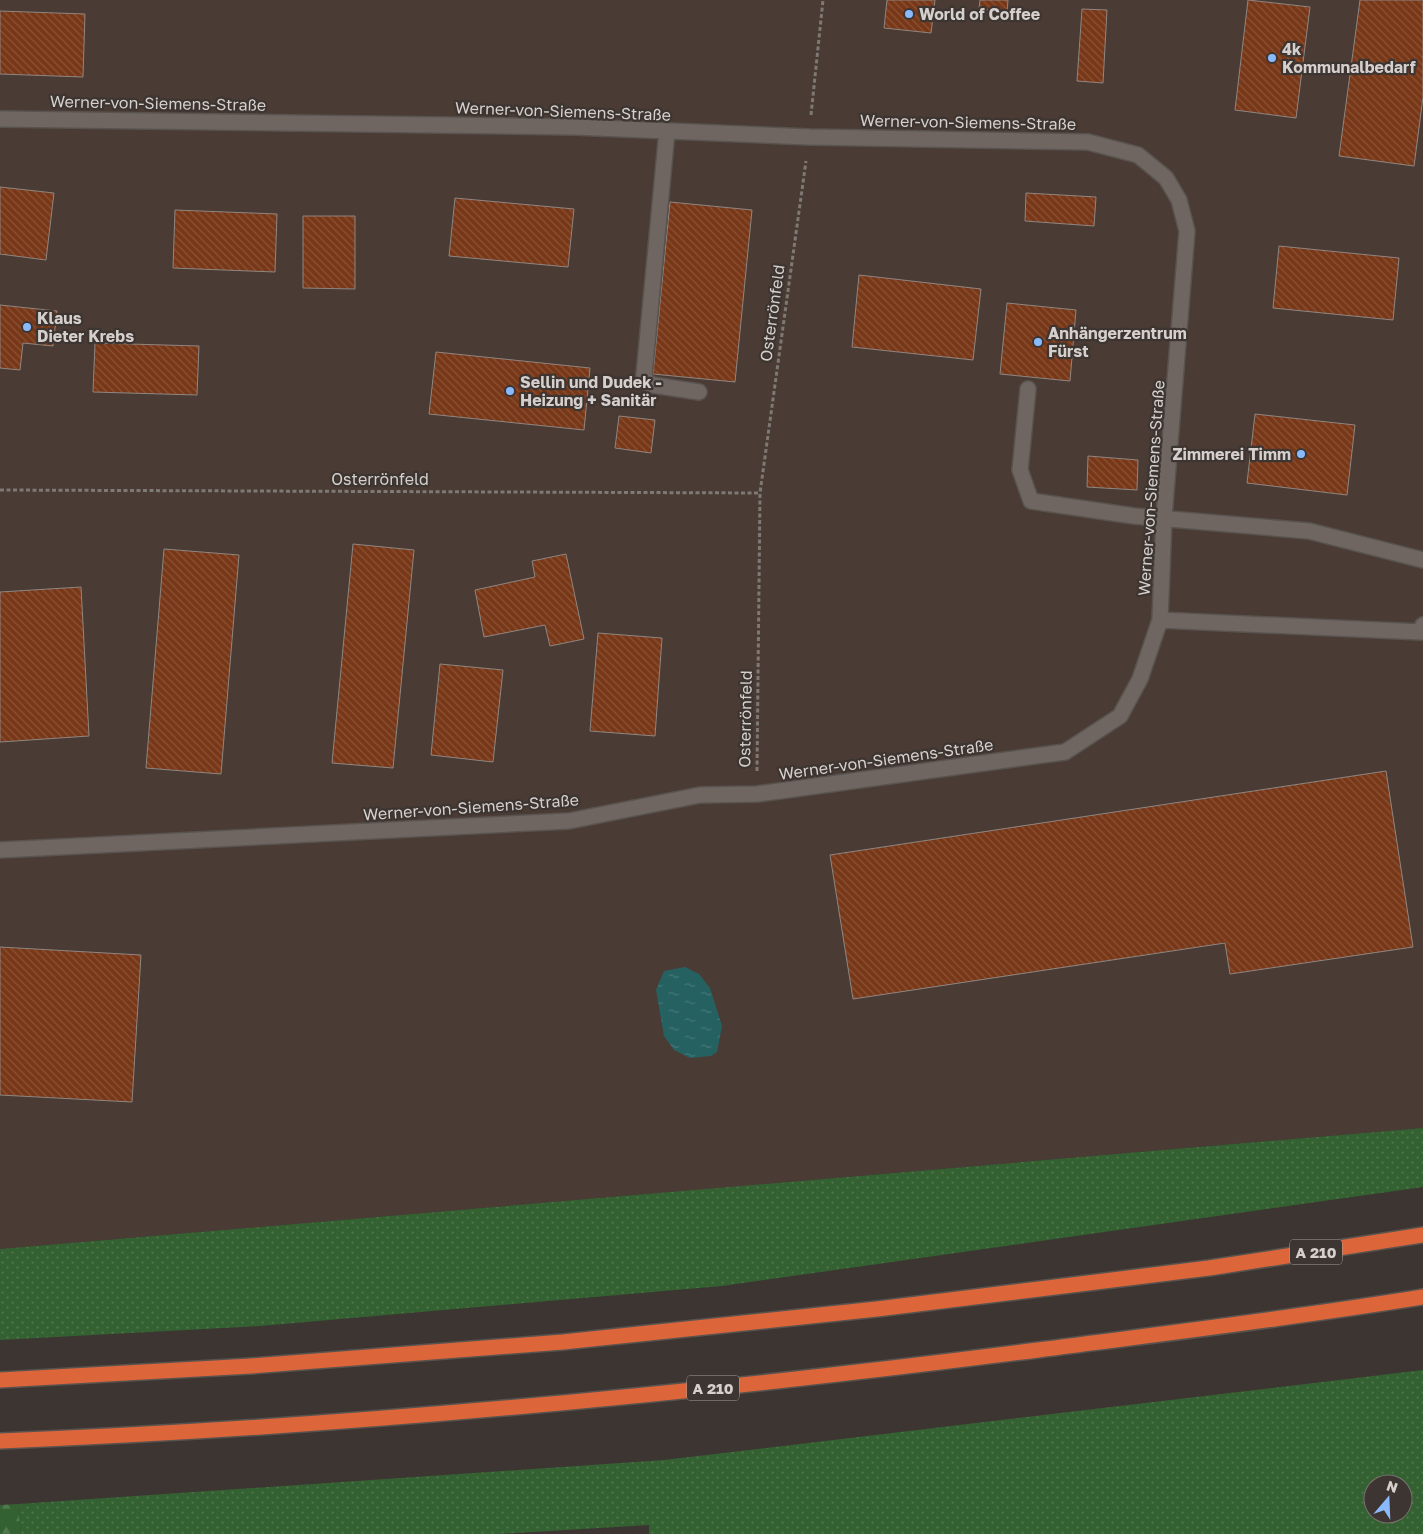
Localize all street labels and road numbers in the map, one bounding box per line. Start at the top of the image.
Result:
street label: Werner-von-Siemens-Straße [50,91,266,115]
street label: Werner-von-Siemens-Straße [455,97,671,125]
street label: Werner-von-Siemens-Straße [860,110,1076,134]
street label: Osterrönfeld [755,263,789,363]
street label: Werner-von-Siemens-Straße [1133,379,1169,597]
street label: Osterrönfeld [331,469,429,489]
street label: Osterrönfeld [734,670,756,768]
street label: Werner-von-Siemens-Straße [778,734,994,784]
street label: Werner-von-Siemens-Straße [362,789,580,825]
road number: A 210 [1290,1240,1342,1264]
road number: A 210 [687,1376,739,1400]

